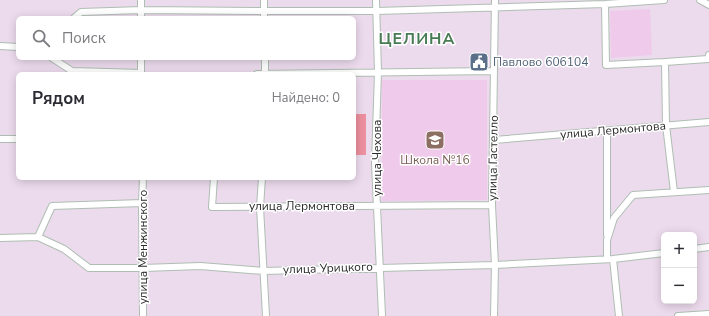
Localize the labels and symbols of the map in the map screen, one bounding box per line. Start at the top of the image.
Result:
district label: ЦЕЛИНА [379,28,455,50]
public building icon: Павлово 606104 [468,51,490,73]
place label: Павлово 606104 [493,54,588,70]
street label: улица Гастелло [484,115,502,201]
street label: улица Лермонтова [560,117,666,143]
street label: улица Чехова [369,119,385,197]
school or university icon: Школа №16 [424,129,446,151]
place label: Школа №16 [400,152,470,168]
street label: улица Менжинского [135,189,151,304]
street label: улица Лермонтова [249,198,355,214]
street label: улица Урицкого [283,258,373,278]

